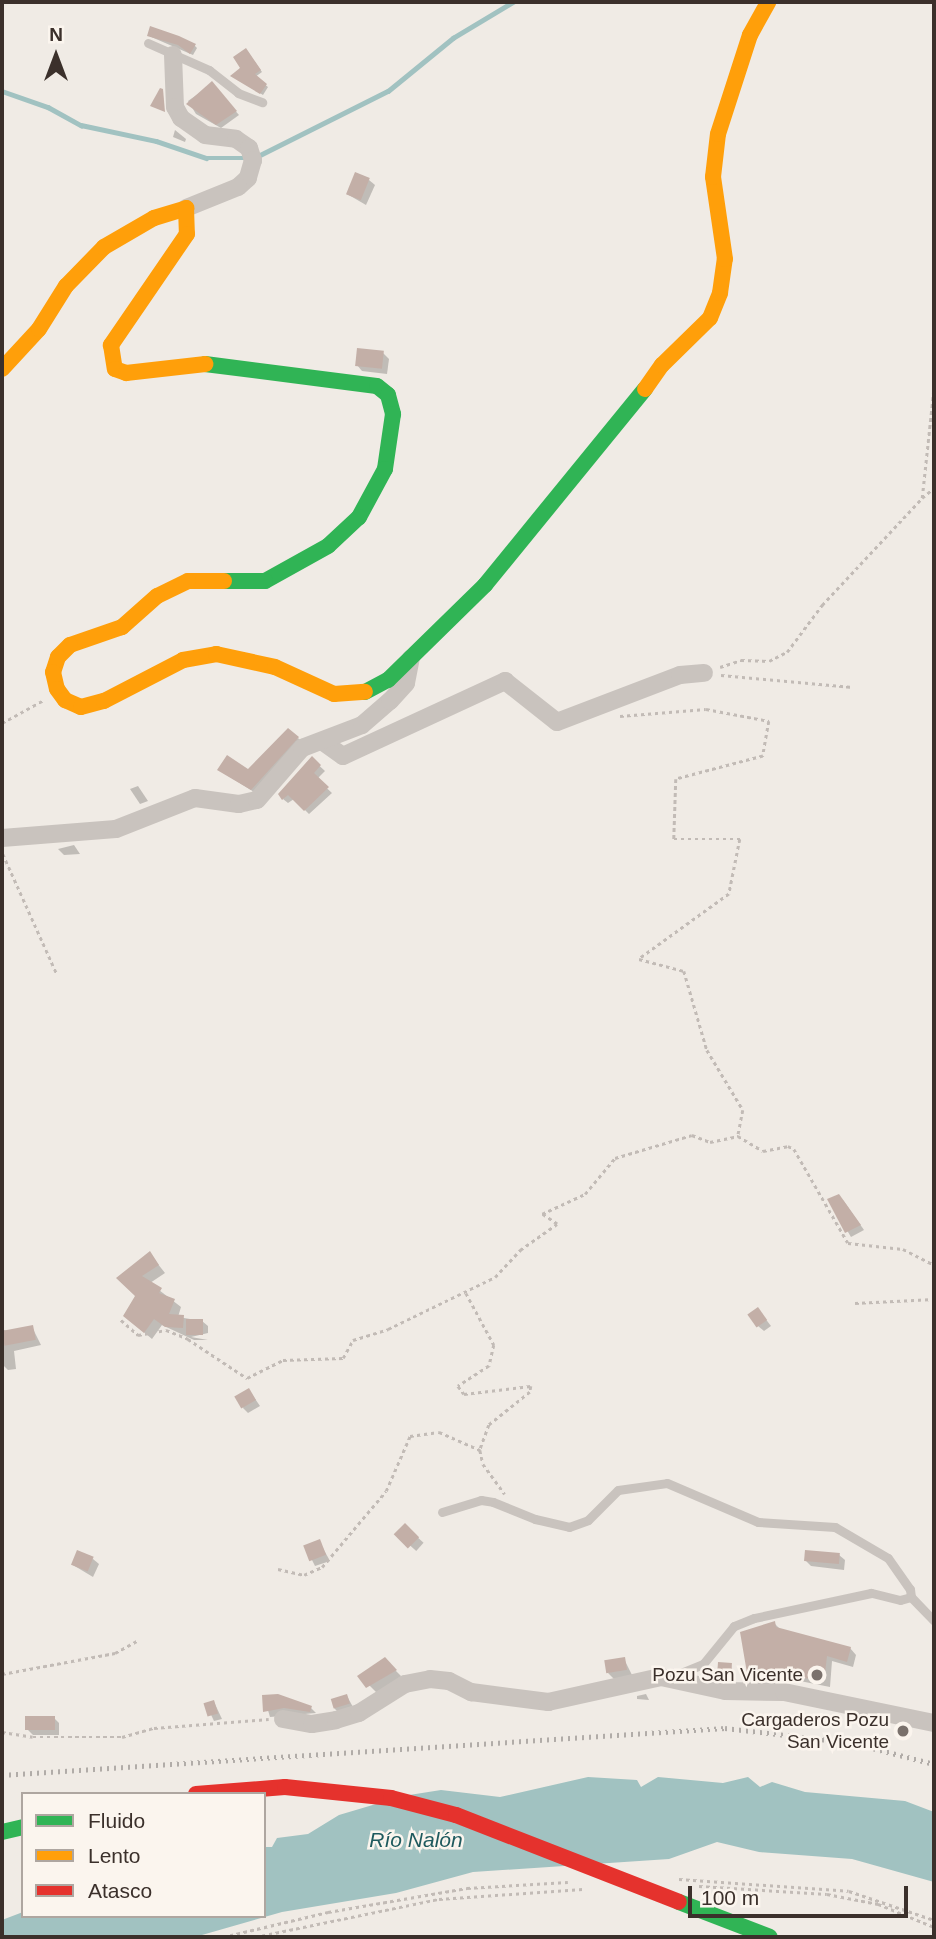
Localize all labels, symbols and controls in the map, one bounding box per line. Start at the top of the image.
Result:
north arrow [21,21,91,91]
text: N [49,24,63,45]
place label: Pozu San Vicente [652,1664,803,1686]
marker: Pozu San Vicente [809,1667,825,1683]
place label: Cargaderos Pozu San Vicente [741,1709,889,1753]
marker: Cargaderos Pozu San Vicente [895,1723,911,1739]
legend [21,1792,266,1918]
text: Fluido [88,1809,145,1832]
water label: Río Nalón [369,1827,463,1853]
text: Lento [88,1844,141,1867]
scale bar [691,1872,912,1916]
text: Atasco [88,1879,152,1902]
text: 100 m [701,1886,759,1909]

